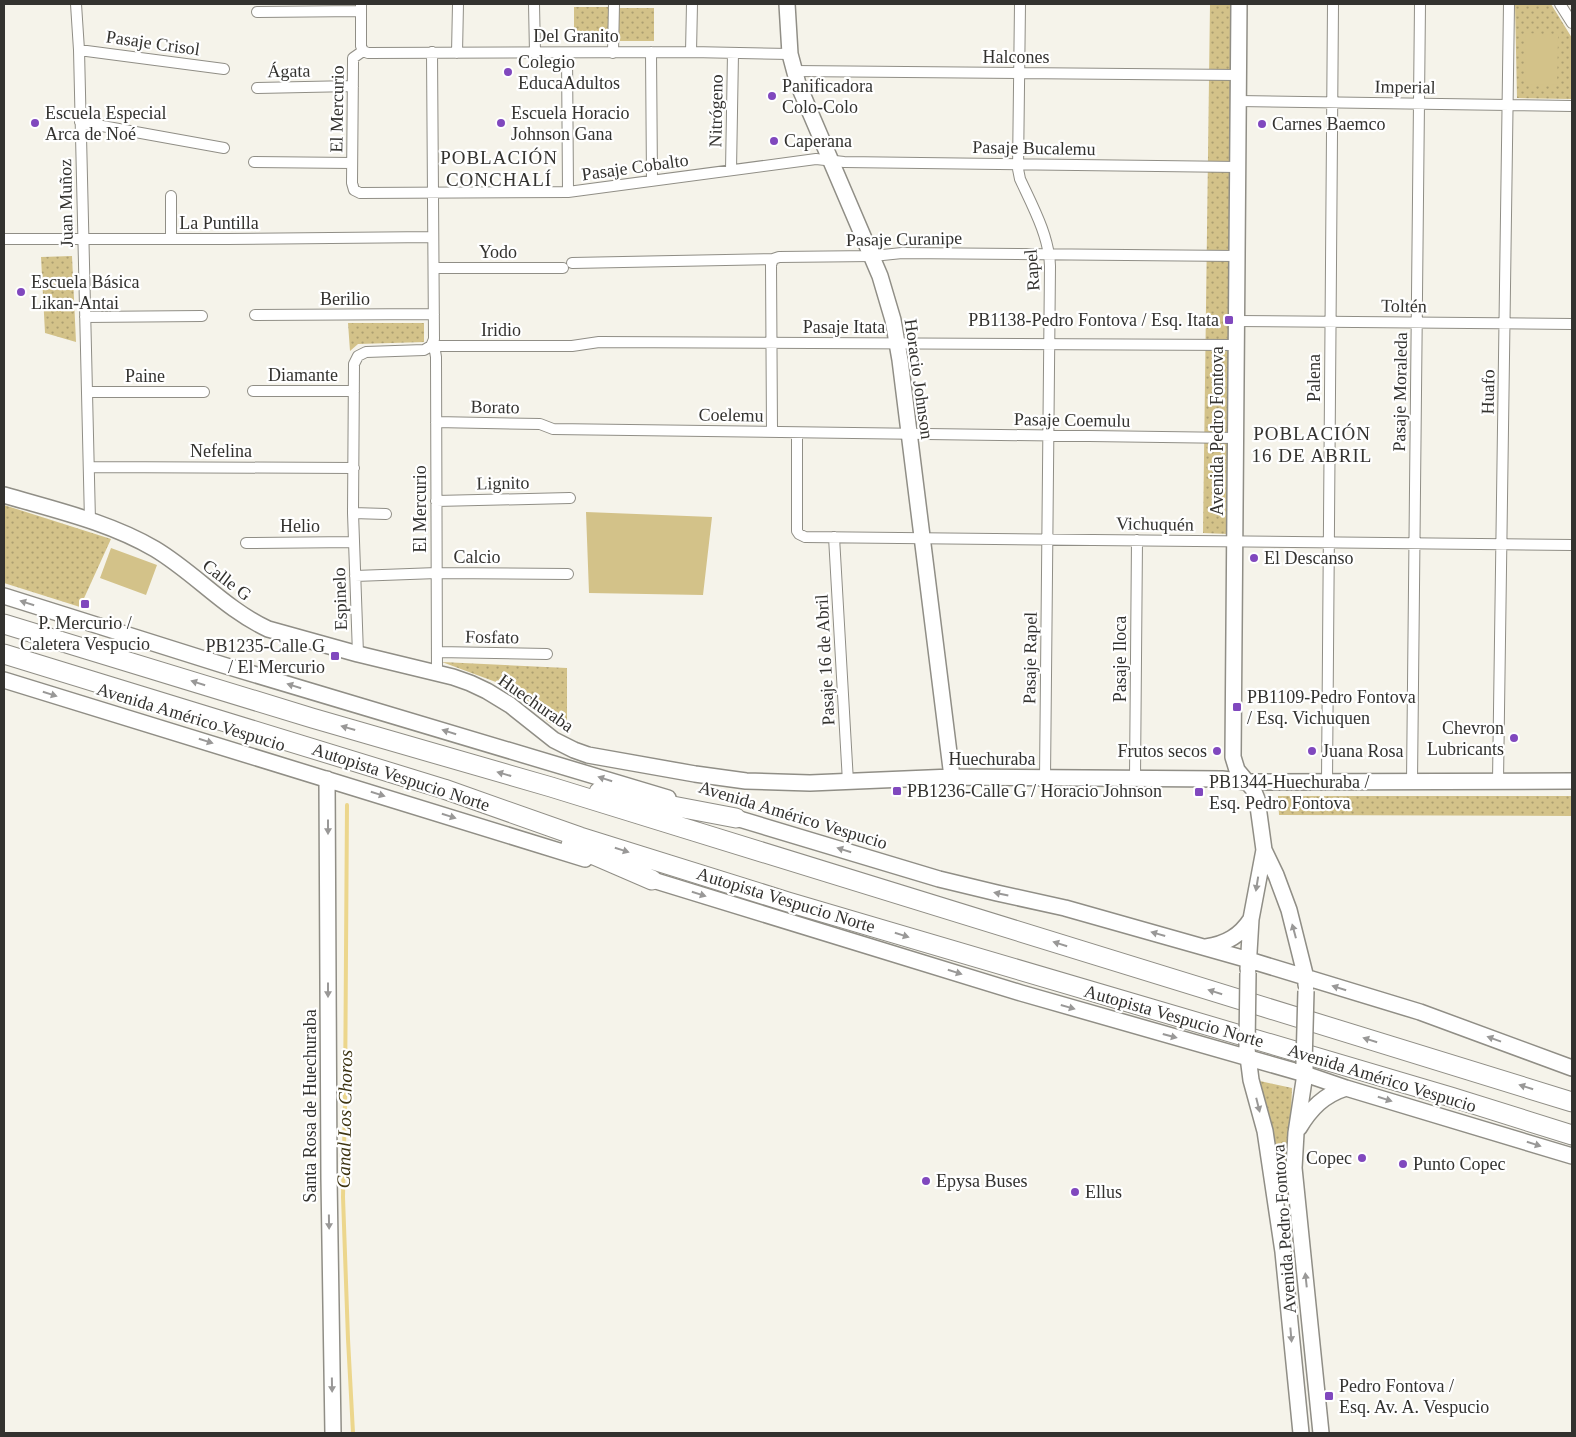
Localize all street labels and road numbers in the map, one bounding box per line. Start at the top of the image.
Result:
street label: Del Granito [533,26,619,46]
street label: Pasaje Crisol [105,27,201,59]
street label: Halcones [983,47,1049,67]
street label: Ágata [267,60,311,81]
street label: El Mercurio [326,65,348,153]
street label: Nitrógeno [705,74,727,148]
street label: Imperial [1374,76,1436,98]
street label: Pasaje Bucalemu [972,137,1096,159]
street label: Pasaje Cobalto [580,150,690,184]
street label: Juan Muñoz [55,159,77,247]
street label: La Puntilla [179,213,259,233]
street label: Pasaje Curanipe [846,228,962,250]
street label: Yodo [479,242,517,262]
street label: Rapel [1021,248,1043,292]
street label: Berilio [320,289,370,309]
street label: Toltén [1381,296,1427,316]
street label: Pasaje Itata [803,317,885,337]
street label: Horacio Johnson [901,317,937,441]
street label: Iridio [481,320,521,340]
street label: Pasaje Moraleda [1389,332,1411,452]
street label: Avenida Pedro Fontova [1207,346,1227,516]
street label: Palena [1304,354,1324,402]
street label: Diamante [268,365,338,385]
street label: Paine [125,366,165,386]
street label: Huafo [1478,369,1498,415]
street label: Borato [470,397,520,417]
street label: Coelemu [698,404,764,426]
street label: Pasaje Coemulu [1014,409,1130,431]
street label: Nefelina [190,441,252,461]
street label: El Mercurio [410,465,430,553]
street label: Lignito [476,473,530,493]
street label: Vichuquén [1116,513,1194,535]
street label: Helio [280,516,320,536]
street label: Calcio [454,547,501,567]
street label: Calle G [199,555,255,605]
street label: Espinelo [329,567,351,631]
street label: Pasaje 16 de Abril [812,594,838,726]
street label: Pasaje Rapel [1019,612,1041,704]
street label: Pasaje Iloca [1110,616,1130,702]
street label: Fosfato [465,627,519,647]
street label: Huechuraba [495,670,577,736]
street label: Avenida Américo Vespucio [94,679,288,755]
street label: Autopista Vespucio Norte [310,739,492,815]
street label: Huechuraba [949,749,1035,769]
street label: Avenida Américo Vespucio [696,777,890,853]
street label: Autopista Vespucio Norte [694,863,878,937]
street label: Autopista Vespucio Norte [1082,981,1266,1051]
street label: Santa Rosa de Huechuraba [300,1009,320,1203]
street label: Avenida Américo Vespucio [1285,1040,1479,1116]
street label: Avenida Pedro Fontova [1268,1144,1300,1314]

